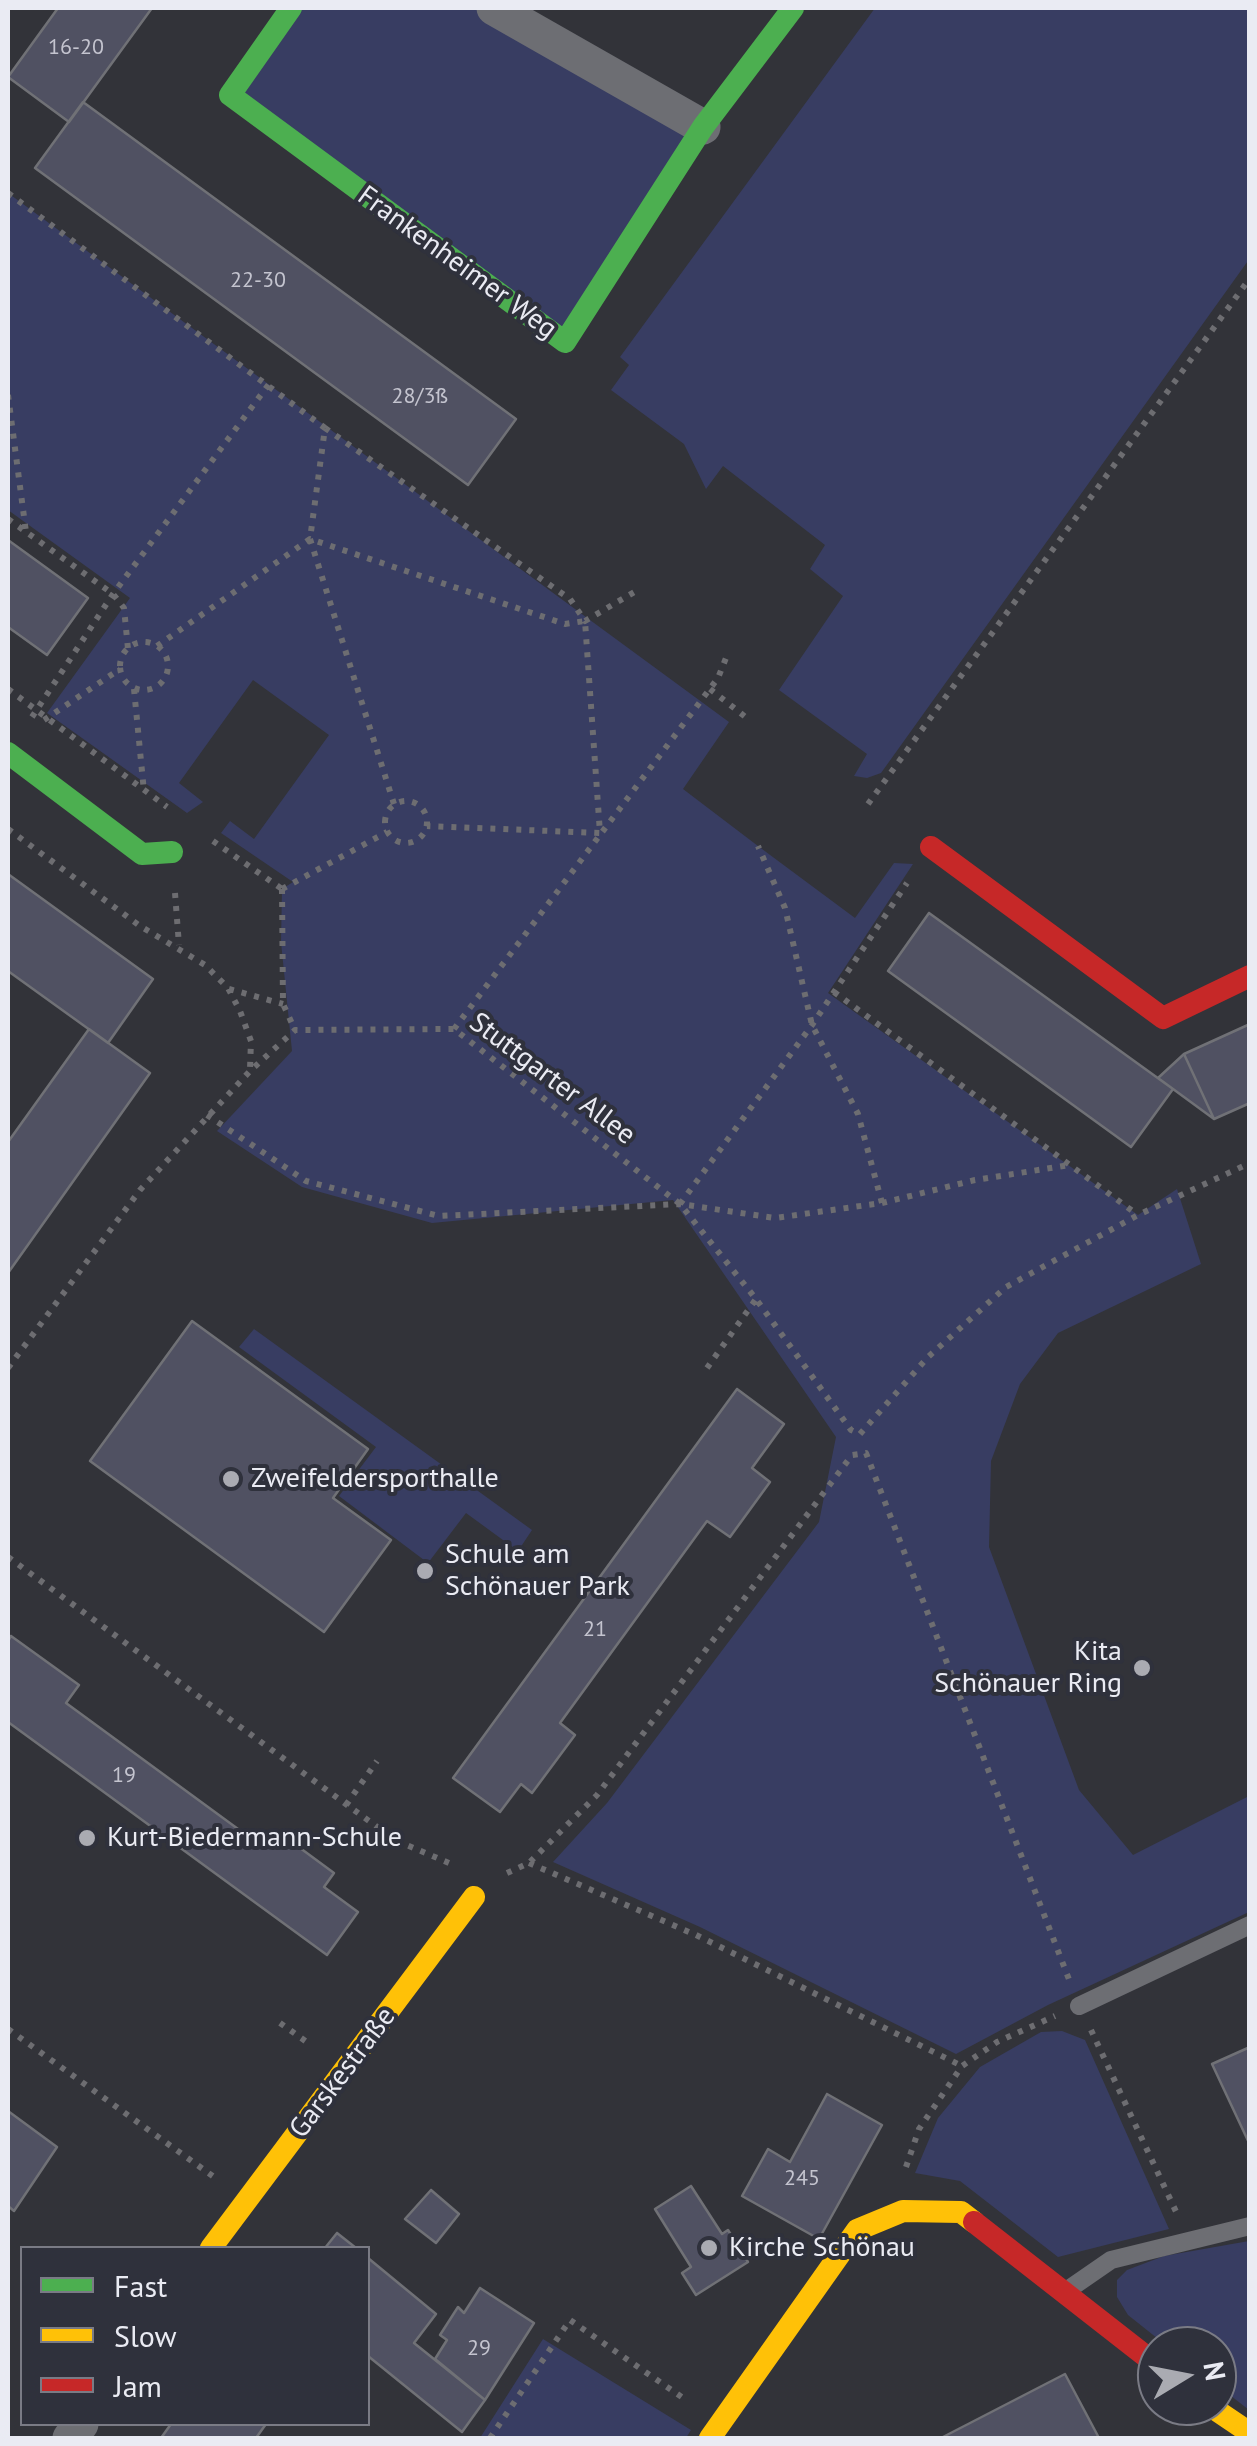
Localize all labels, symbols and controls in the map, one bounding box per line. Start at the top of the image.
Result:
house number: 16-20 [48,35,104,61]
street label: Frankenheimer Weg [351,180,563,346]
house number: 22-30 [230,268,286,294]
house number: 28/3ß [392,384,448,410]
street label: Stuttgarter Allee [463,1006,641,1152]
place label: Zweifeldersporthalle [251,1462,499,1496]
marker: Zweifeldersporthalle [220,1468,242,1490]
place label: Schule am Schönauer Park [445,1538,630,1604]
marker: Schule am Schönauer Park [414,1560,436,1582]
house number: 21 [583,1617,607,1643]
place label: Kita Schönauer Ring [934,1635,1122,1701]
marker: Kita Schönauer Ring [1131,1657,1153,1679]
house number: 19 [112,1763,136,1789]
place label: Kurt-Biedermann-Schule [107,1821,402,1855]
marker: Kurt-Biedermann-Schule [76,1827,98,1849]
street label: Garskestraße [283,2001,403,2145]
house number: 245 [784,2166,820,2192]
place label: Kirche Schönau [729,2231,915,2265]
marker: Kirche Schönau [698,2237,720,2259]
legend [20,2246,370,2426]
text: Fast [114,2266,167,2305]
text: Slow [114,2316,177,2355]
north arrow [1137,2326,1237,2426]
house number: 29 [467,2336,491,2362]
text: N [1195,2359,1235,2383]
text: Jam [114,2366,162,2405]

